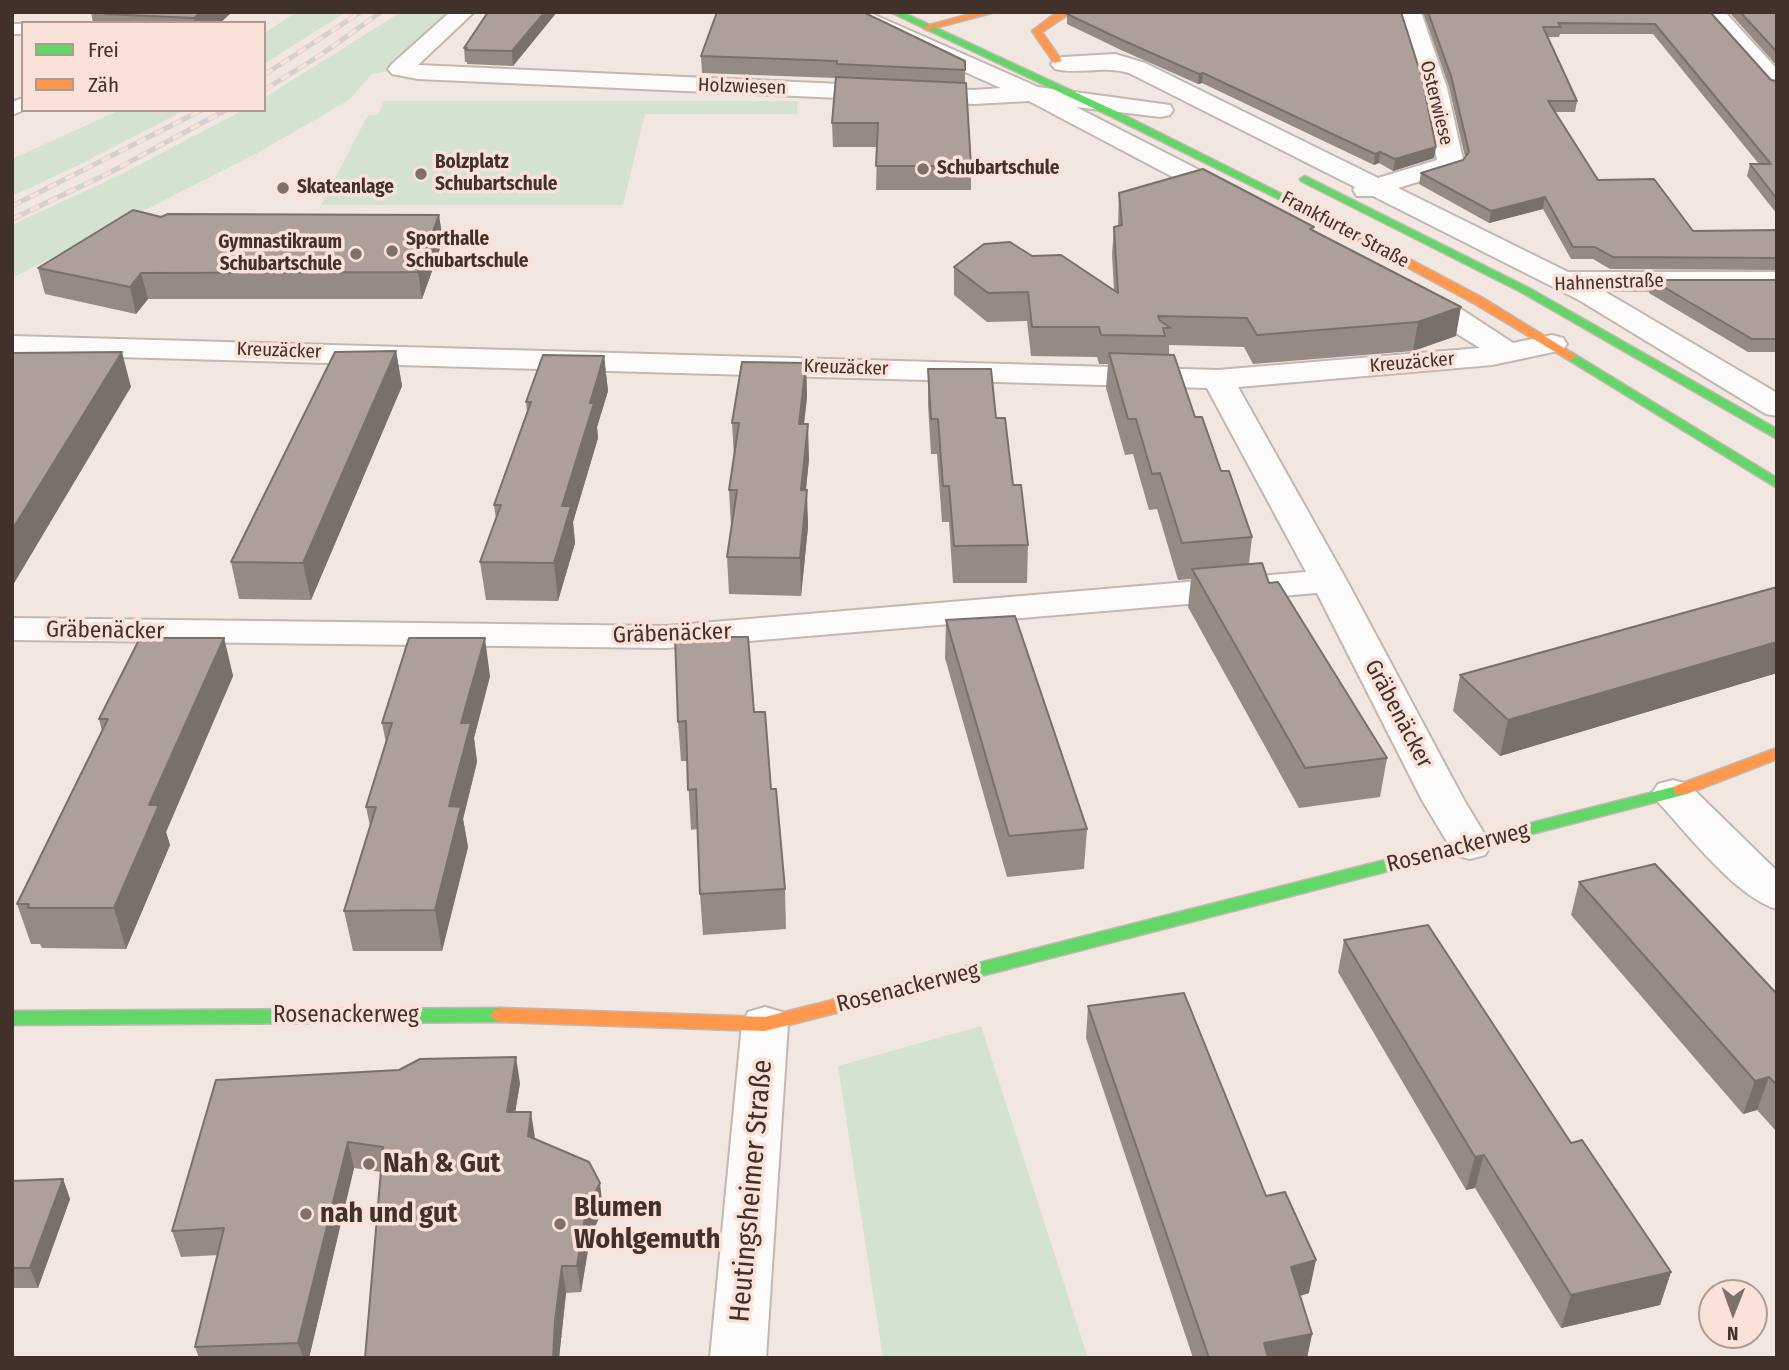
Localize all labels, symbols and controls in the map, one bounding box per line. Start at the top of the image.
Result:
legend [21,21,266,112]
text: Frei [88,37,119,63]
street label: Osterwiese [1415,58,1457,148]
text: Zäh [88,72,119,98]
street label: Holzwiesen [697,74,787,100]
place label: Bolzplatz Schubartschule [435,152,557,196]
place label: Schubartschule [937,158,1059,180]
marker: Schubartschule [915,161,931,177]
marker: Bolzplatz Schubartschule [413,166,429,182]
place label: Skateanlage [297,177,394,199]
marker: Skateanlage [275,180,291,196]
street label: Frankfurter Straße [1277,187,1413,273]
place label: Sporthalle Schubartschule [406,229,528,273]
place label: Gymnastikraum Schubartschule [218,232,342,276]
marker: Sporthalle Schubartschule [384,243,400,259]
marker: Gymnastikraum Schubartschule [348,246,364,262]
street label: Hahnenstraße [1554,270,1664,296]
street label: Kreuzäcker [236,338,322,364]
street label: Kreuzäcker [1369,348,1455,378]
street label: Kreuzäcker [803,355,889,381]
street label: Gräbenäcker [46,616,164,646]
street label: Gräbenäcker [612,618,732,650]
street label: Gräbenäcker [1358,655,1438,773]
street label: Rosenackerweg [1384,817,1532,879]
street label: Rosenackerweg [834,957,982,1019]
street label: Rosenackerweg [273,1002,419,1030]
street label: Heutingsheimer Straße [724,1058,780,1324]
place label: Nah & Gut [383,1147,500,1181]
marker: Nah & Gut [361,1156,377,1172]
place label: Blumen Wohlgemuth [574,1191,721,1257]
place label: nah und gut [320,1197,457,1231]
marker: nah und gut [298,1206,314,1222]
marker: Blumen Wohlgemuth [552,1216,568,1232]
north arrow [1698,1279,1768,1349]
text: N [1727,1322,1739,1345]

